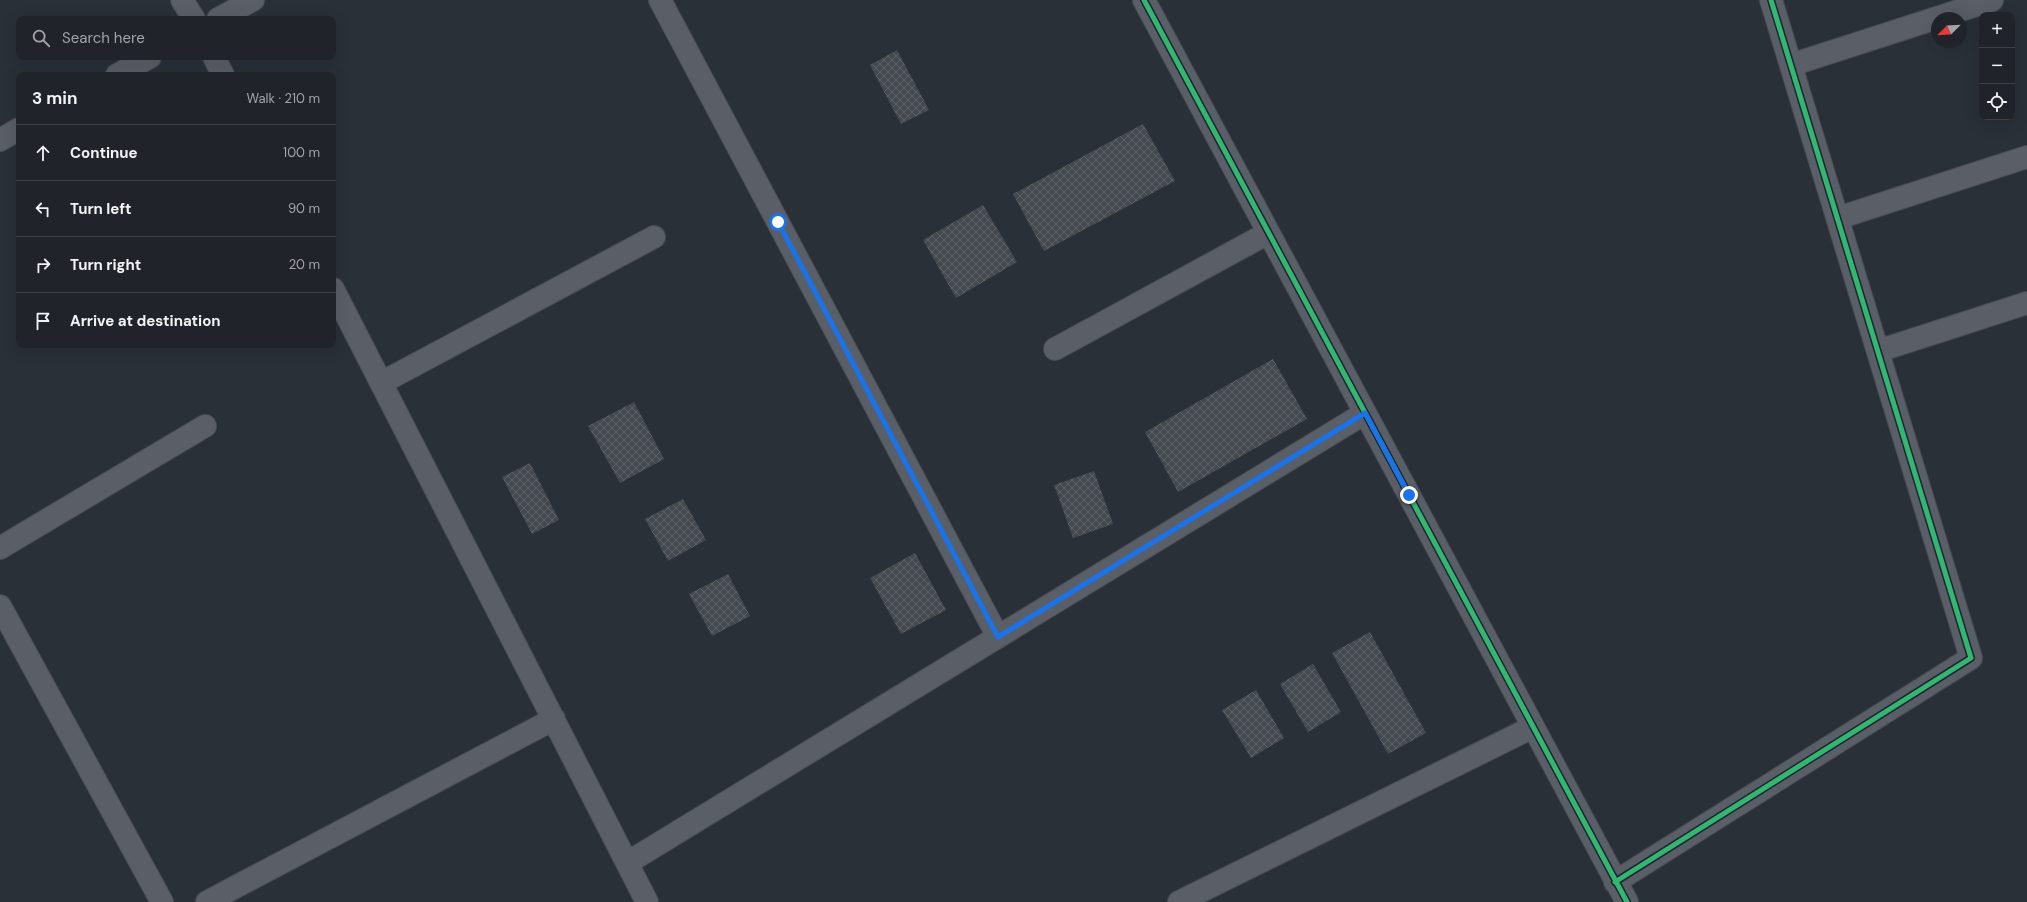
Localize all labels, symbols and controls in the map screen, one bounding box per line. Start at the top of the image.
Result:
north arrow [1931,12,1967,48]
map controls [1979,12,2015,120]
button: + [1979,12,2015,48]
search box [16,16,336,60]
icon: search [30,27,52,49]
text: Search here [62,28,145,48]
button: − [1979,48,2015,84]
button: locate [1979,84,2015,120]
text: 3 min [32,87,77,109]
text: Walk · 210 m [247,90,320,107]
icon: ahead [32,142,54,164]
text: Continue [70,143,138,163]
text: 100 m [283,144,320,161]
icon: left [32,198,54,220]
text: Turn left [70,199,131,219]
text: 90 m [288,200,320,217]
route start [769,213,787,231]
icon: right [32,254,54,276]
text: Turn right [70,255,141,275]
text: 20 m [289,256,320,273]
icon: arrive [32,310,54,332]
text: Arrive at destination [70,311,221,331]
route end [1400,486,1418,504]

